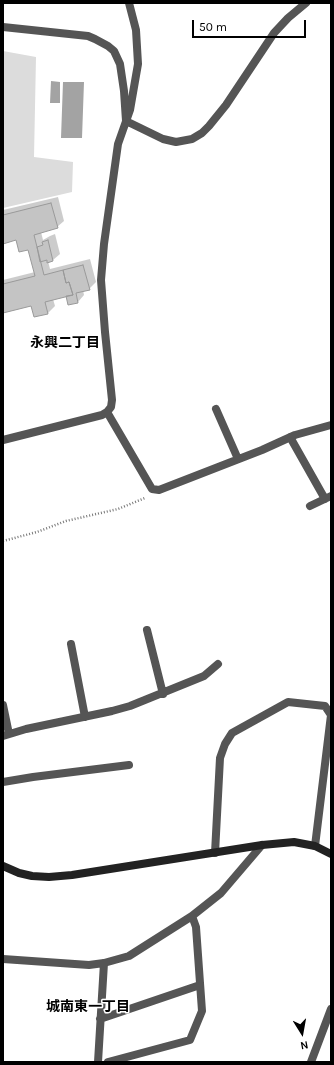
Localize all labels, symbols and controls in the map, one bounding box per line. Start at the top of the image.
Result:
scale bar [194,12,308,38]
text: 50 m [199,20,227,34]
district label: 永興二丁目 [30,335,100,351]
district label: 城南東一丁目 [46,999,130,1015]
north arrow [282,1013,322,1053]
text: N [299,1038,310,1052]

